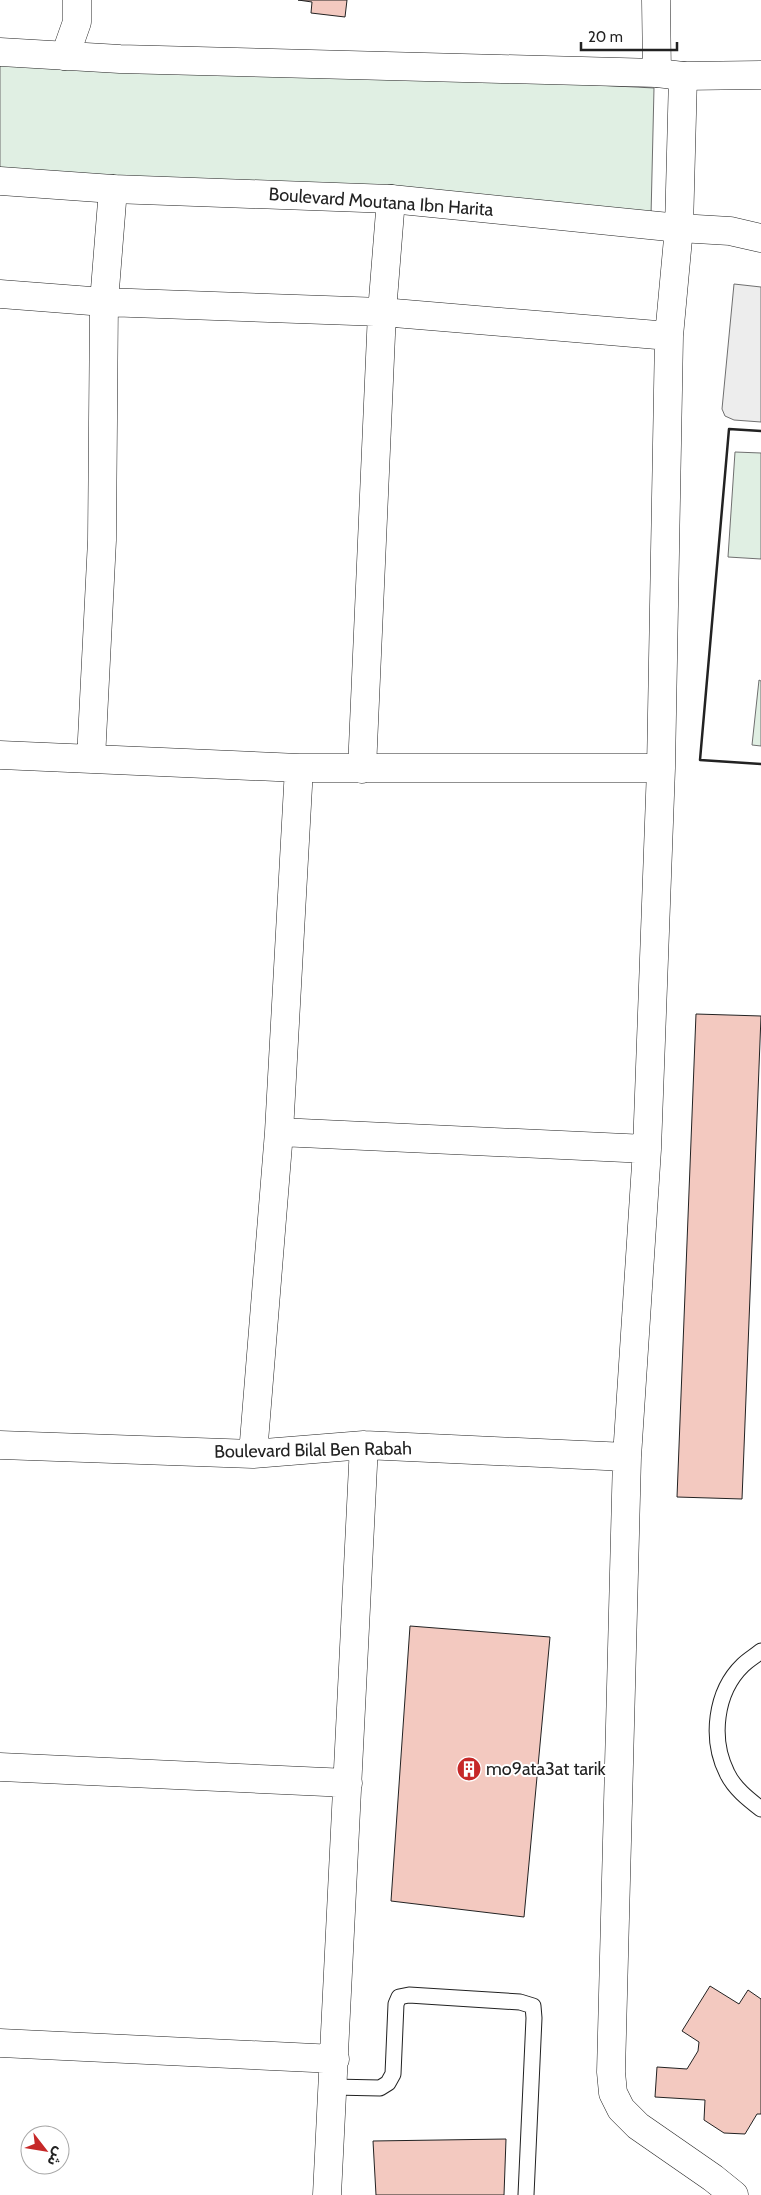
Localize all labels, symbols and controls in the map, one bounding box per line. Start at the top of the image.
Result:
scale bar [581,20,677,52]
text: 20 m [588,28,623,46]
street label: Boulevard Moutana Ibn Harita [268,183,495,221]
street label: Boulevard Bilal Ben Rabah [214,1437,412,1463]
building icon: mo9ata3at tarik [456,1756,482,1782]
place label: mo9ata3at tarik [486,1758,607,1780]
north arrow [20,2125,70,2175]
text: ش [43,2144,69,2170]

